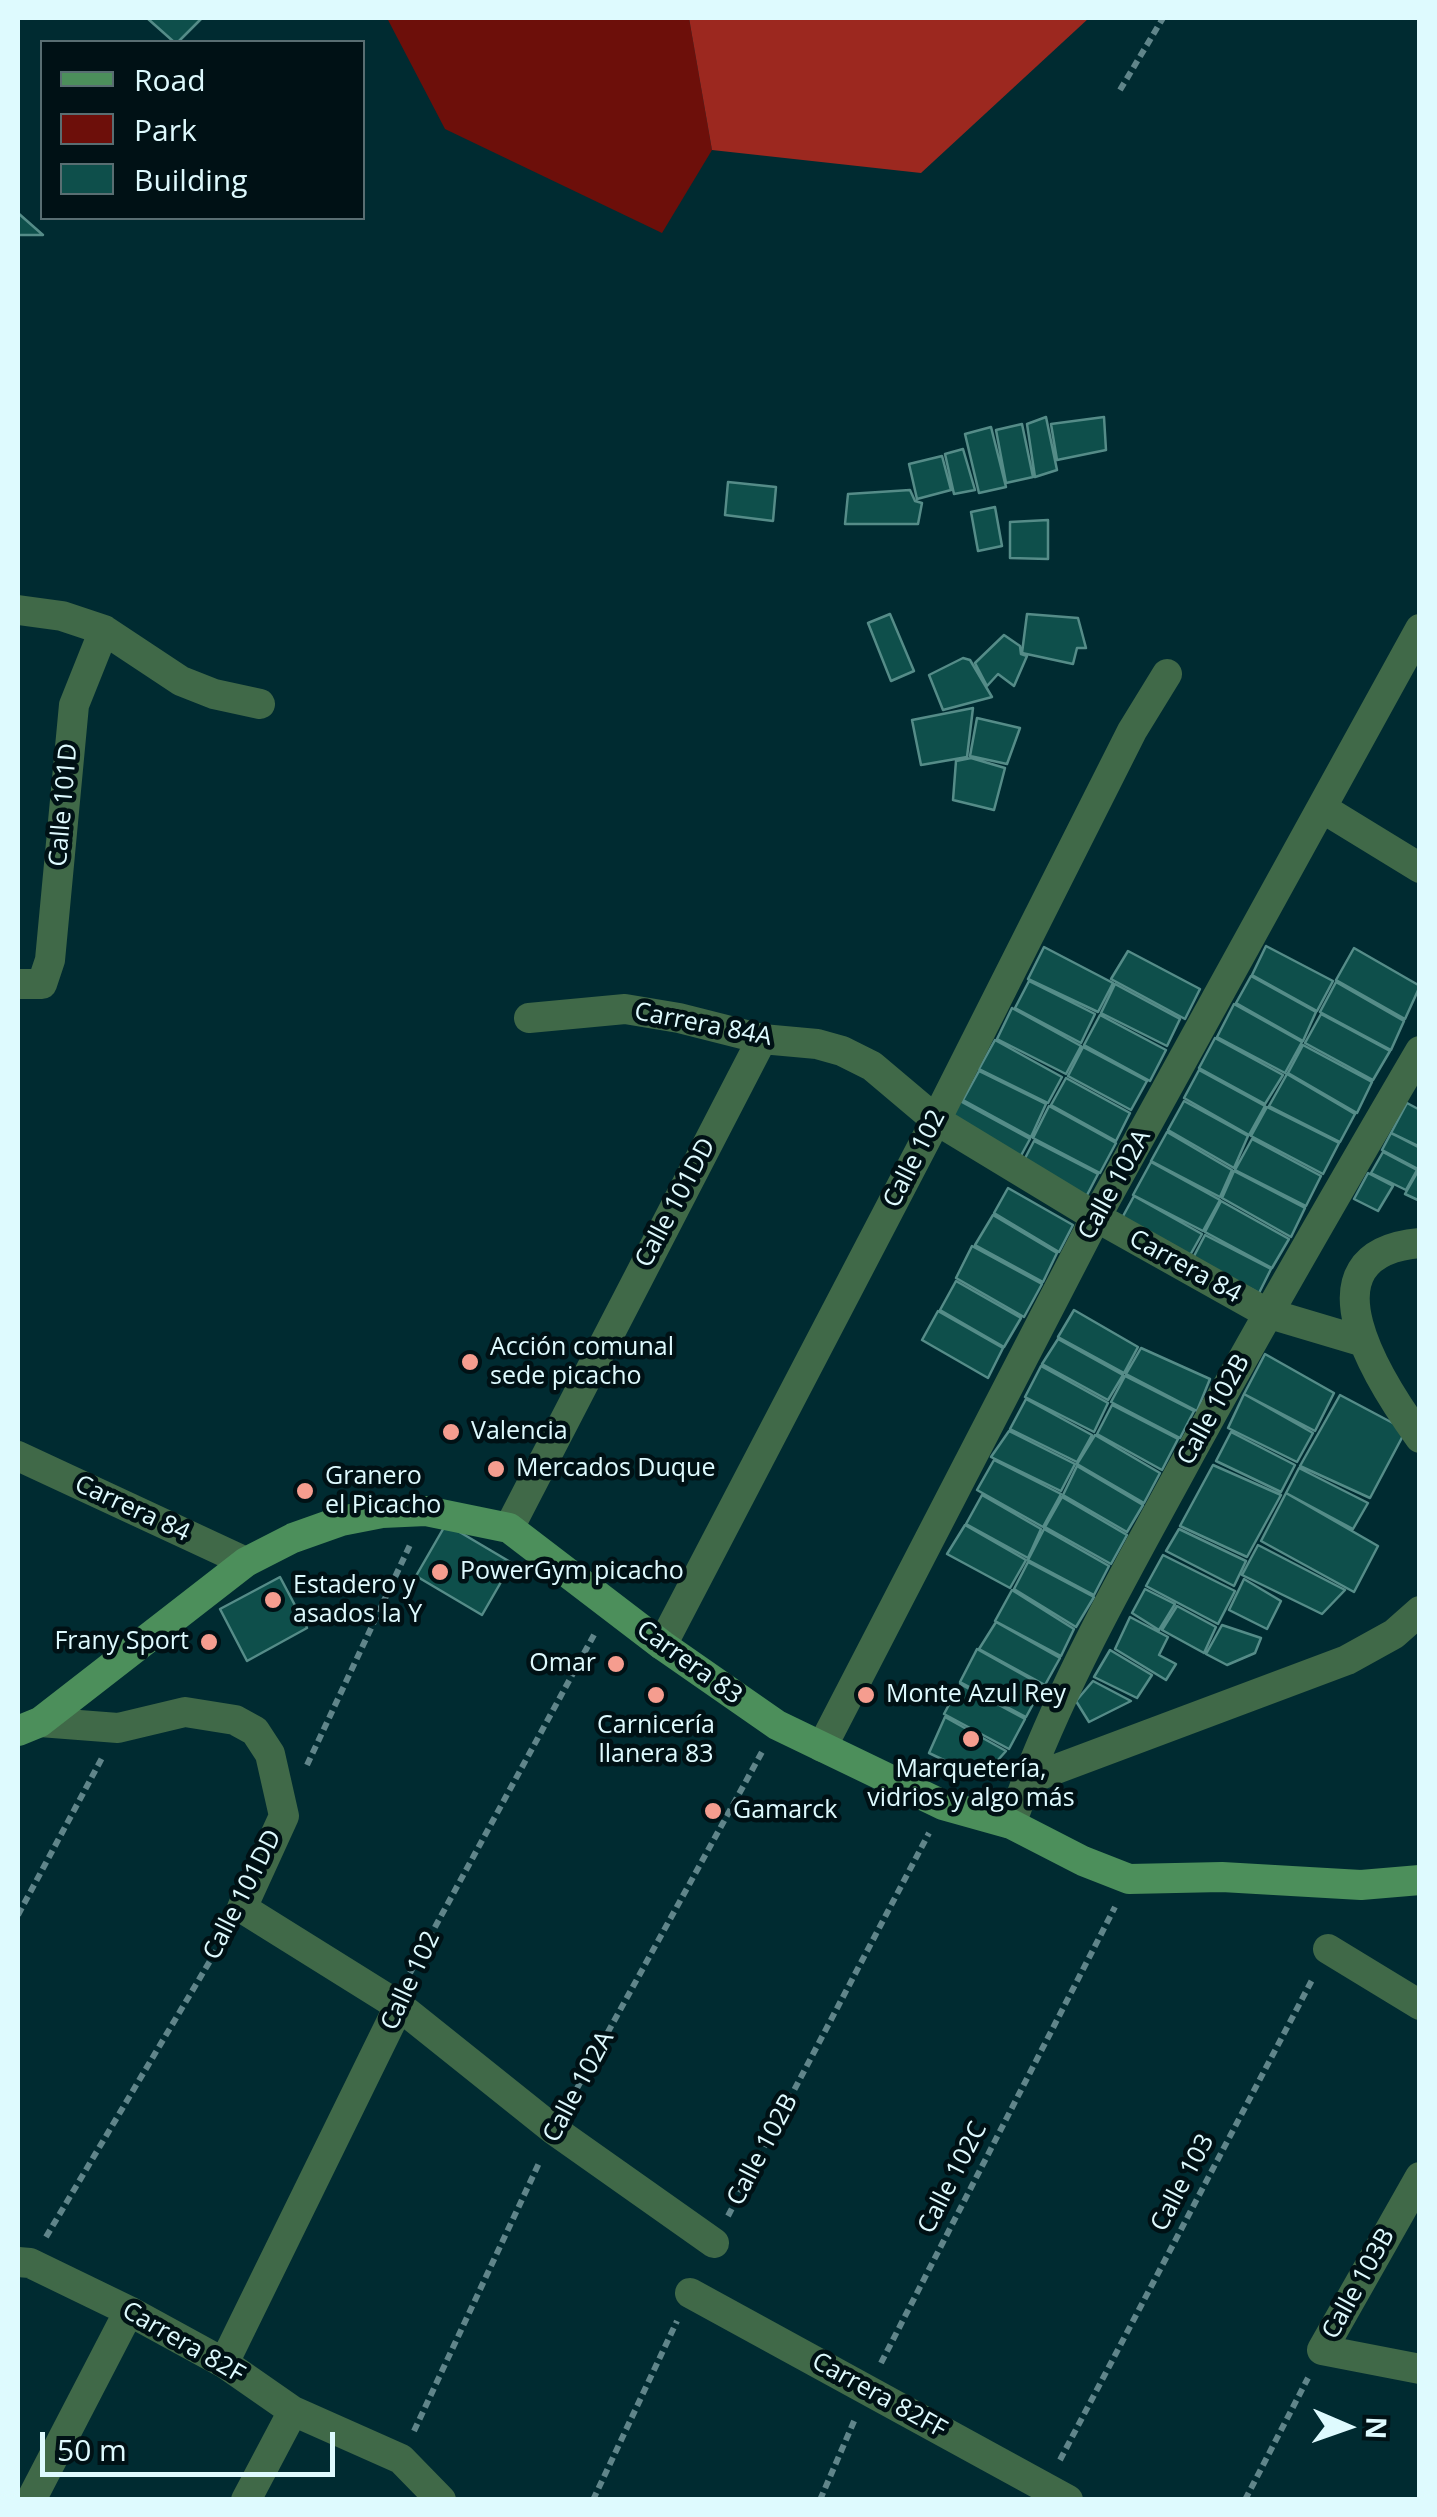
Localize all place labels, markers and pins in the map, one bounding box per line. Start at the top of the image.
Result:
place label: Acción comunal sede picacho [490,1333,674,1392]
marker: Acción comunal sede picacho [459,1351,481,1373]
place label: Valencia [471,1417,568,1447]
marker: Valencia [440,1421,462,1443]
place label: Mercados Duque [516,1454,715,1484]
marker: Mercados Duque [485,1458,507,1480]
place label: Granero el Picacho [325,1462,441,1521]
marker: Granero el Picacho [294,1480,316,1502]
place label: PowerGym picacho [460,1557,684,1587]
marker: PowerGym picacho [429,1561,451,1583]
place label: Estadero y asados la Y [293,1571,422,1630]
marker: Estadero y asados la Y [262,1589,284,1611]
place label: Frany Sport [54,1627,189,1657]
marker: Frany Sport [198,1631,220,1653]
place label: Omar [529,1649,596,1679]
marker: Omar [605,1653,627,1675]
place label: Monte Azul Rey [886,1680,1066,1710]
marker: Carnicería llanera 83 [645,1684,667,1706]
marker: Monte Azul Rey [855,1684,877,1706]
place label: Carnicería llanera 83 [597,1711,715,1770]
marker: Marquetería, vidrios y algo más [960,1728,982,1750]
place label: Marquetería, vidrios y algo más [867,1755,1075,1814]
place label: Gamarck [733,1796,837,1826]
marker: Gamarck [702,1800,724,1822]

